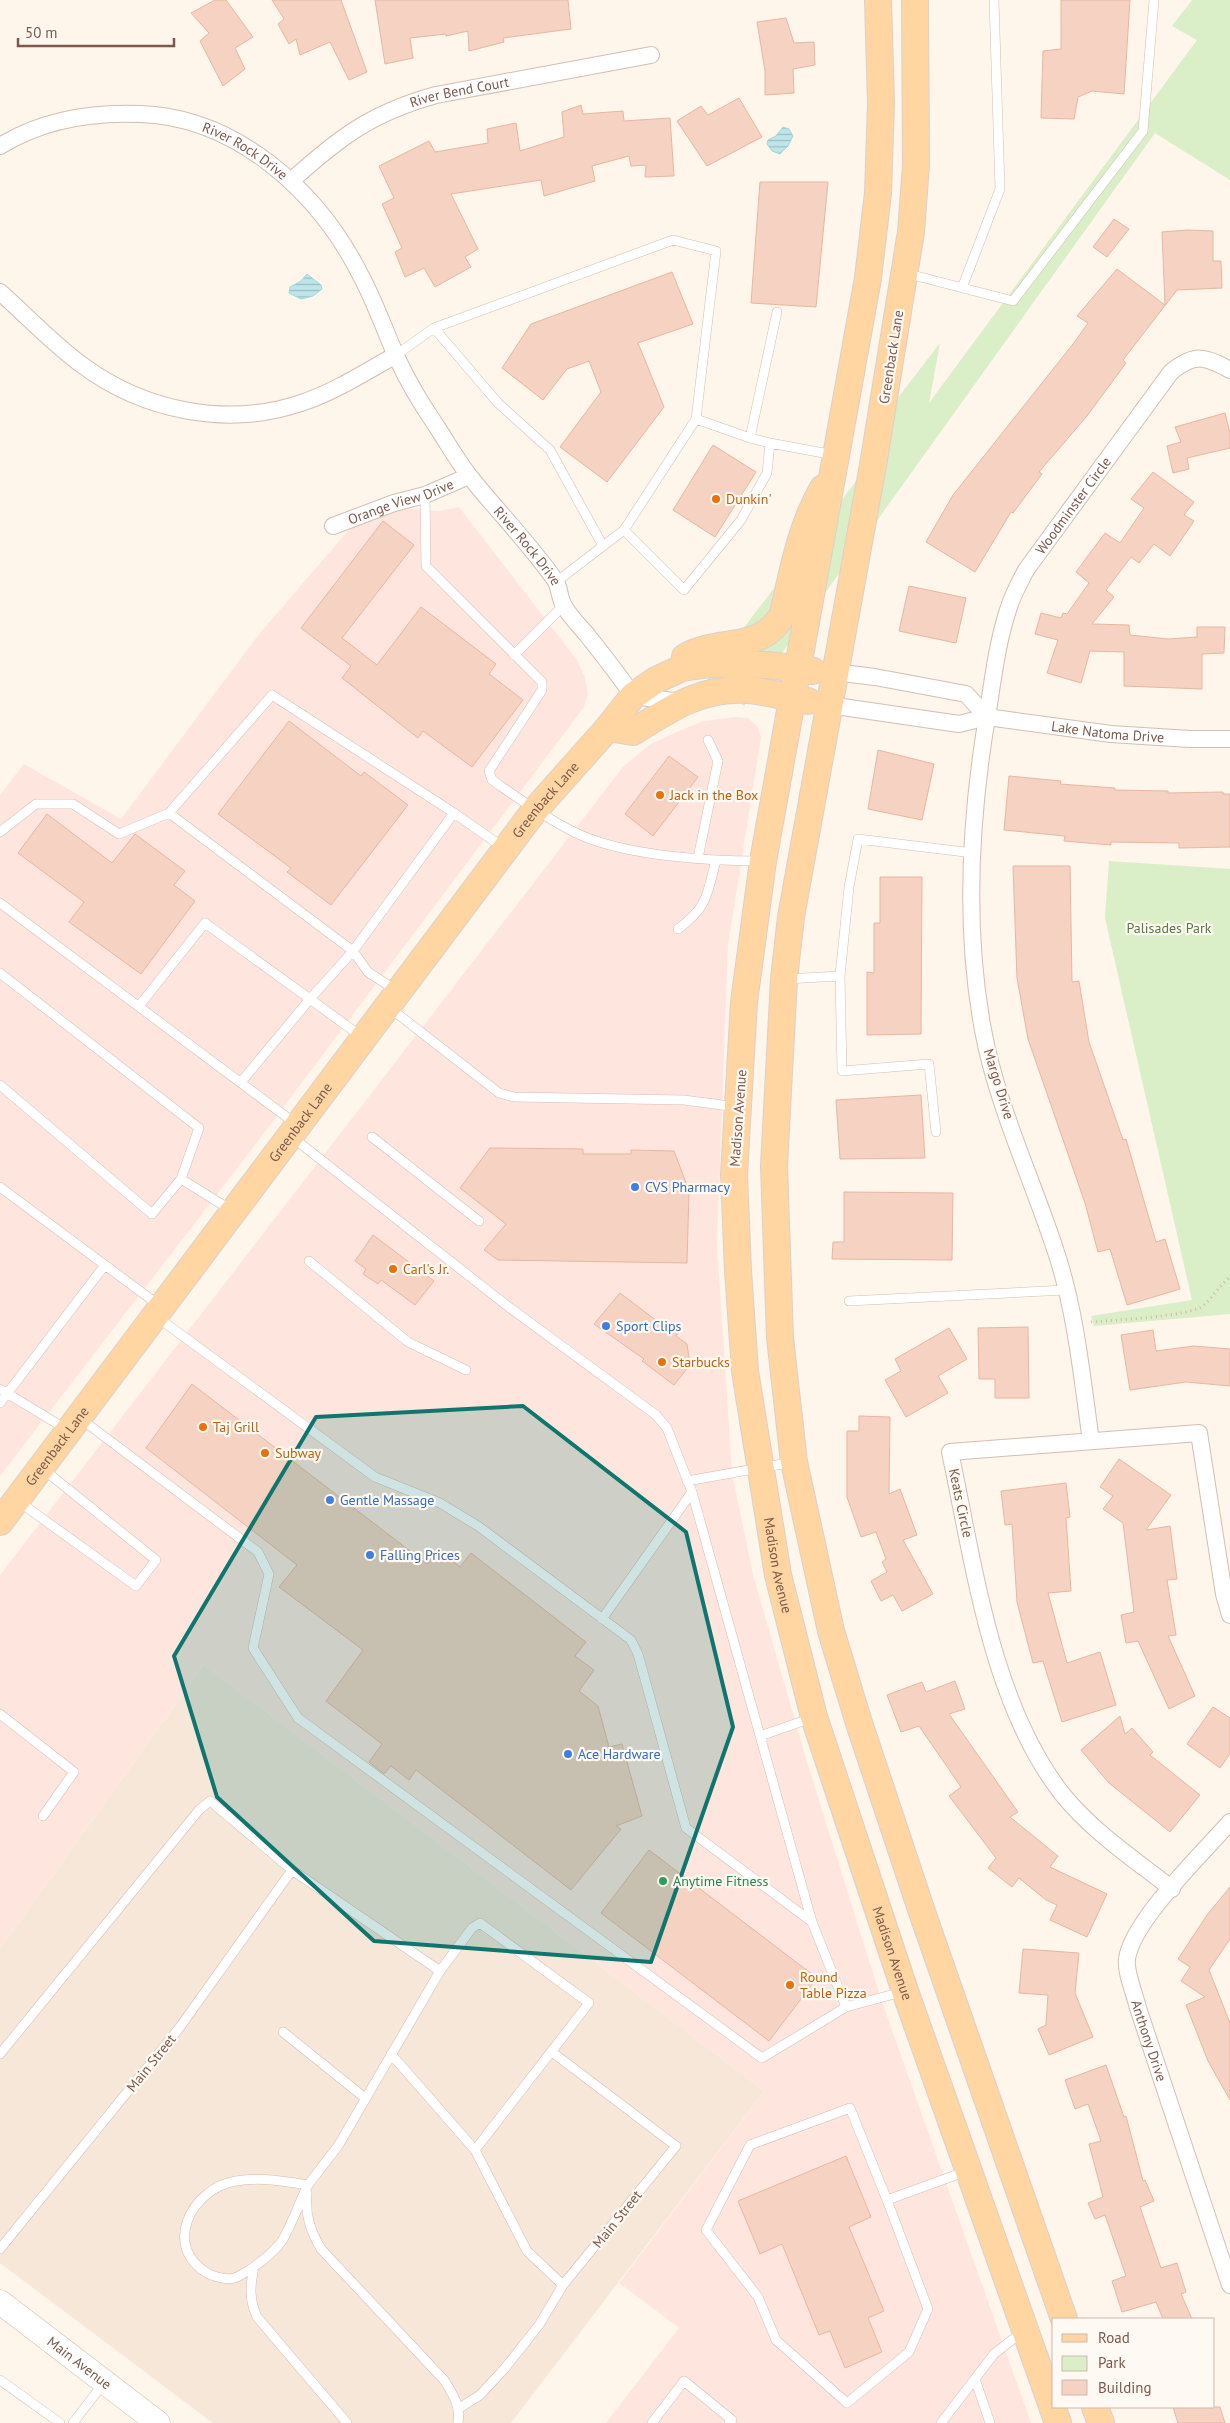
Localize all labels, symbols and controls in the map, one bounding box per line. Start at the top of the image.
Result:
scale bar [18,15,174,47]
text: 50 m [25,23,58,42]
street label: River Bend Court [407,73,511,112]
street label: River Rock Drive [200,118,292,184]
street label: Greenback Lane [875,309,907,405]
street label: Woodminster Circle [1031,453,1115,558]
street label: Orange View Drive [345,475,456,529]
place label: Dunkin' [726,490,772,508]
marker: Dunkin' [710,493,722,505]
street label: River Rock Drive [490,502,565,589]
street label: Lake Natoma Drive [1050,717,1165,746]
street label: Greenback Lane [508,758,583,842]
place label: Jack in the Box [669,786,758,804]
marker: Jack in the Box [654,789,666,801]
park label: Palisades Park [1127,919,1212,937]
street label: Margo Drive [980,1047,1018,1121]
street label: Madison Avenue [726,1069,750,1167]
street label: Greenback Lane [265,1079,336,1166]
place label: CVS Pharmacy [645,1178,730,1196]
marker: CVS Pharmacy [629,1181,641,1193]
place label: Carl's Jr. [403,1260,449,1278]
marker: Carl's Jr. [387,1263,399,1275]
place label: Sport Clips [616,1317,682,1335]
marker: Sport Clips [600,1320,612,1332]
place label: Starbucks [672,1353,730,1371]
marker: Starbucks [656,1356,668,1368]
street label: Greenback Lane [21,1403,93,1489]
place label: Taj Grill [213,1418,259,1436]
marker: Taj Grill [197,1421,209,1433]
place label: Subway [275,1444,322,1462]
marker: Subway [259,1447,271,1459]
street label: Keats Circle [945,1467,977,1539]
place label: Gentle Massage [340,1491,434,1509]
marker: Gentle Massage [324,1494,336,1506]
street label: Madison Avenue [760,1516,796,1615]
place label: Falling Prices [380,1546,460,1564]
marker: Falling Prices [364,1549,376,1561]
place label: Ace Hardware [578,1745,661,1763]
marker: Ace Hardware [562,1748,574,1760]
place label: Anytime Fitness [673,1872,768,1890]
marker: Anytime Fitness [657,1875,669,1887]
street label: Madison Avenue [869,1904,916,2002]
place label: Round Table Pizza [800,1968,867,2002]
marker: Round Table Pizza [784,1979,796,1991]
street label: Anthony Drive [1127,1998,1171,2084]
street label: Main Street [122,2030,180,2095]
street label: Main Street [588,2186,646,2251]
legend [1052,2318,1215,2408]
text: Road [1098,2328,1130,2347]
street label: Main Avenue [44,2332,115,2393]
text: Park [1098,2353,1126,2372]
text: Building [1098,2378,1152,2397]

